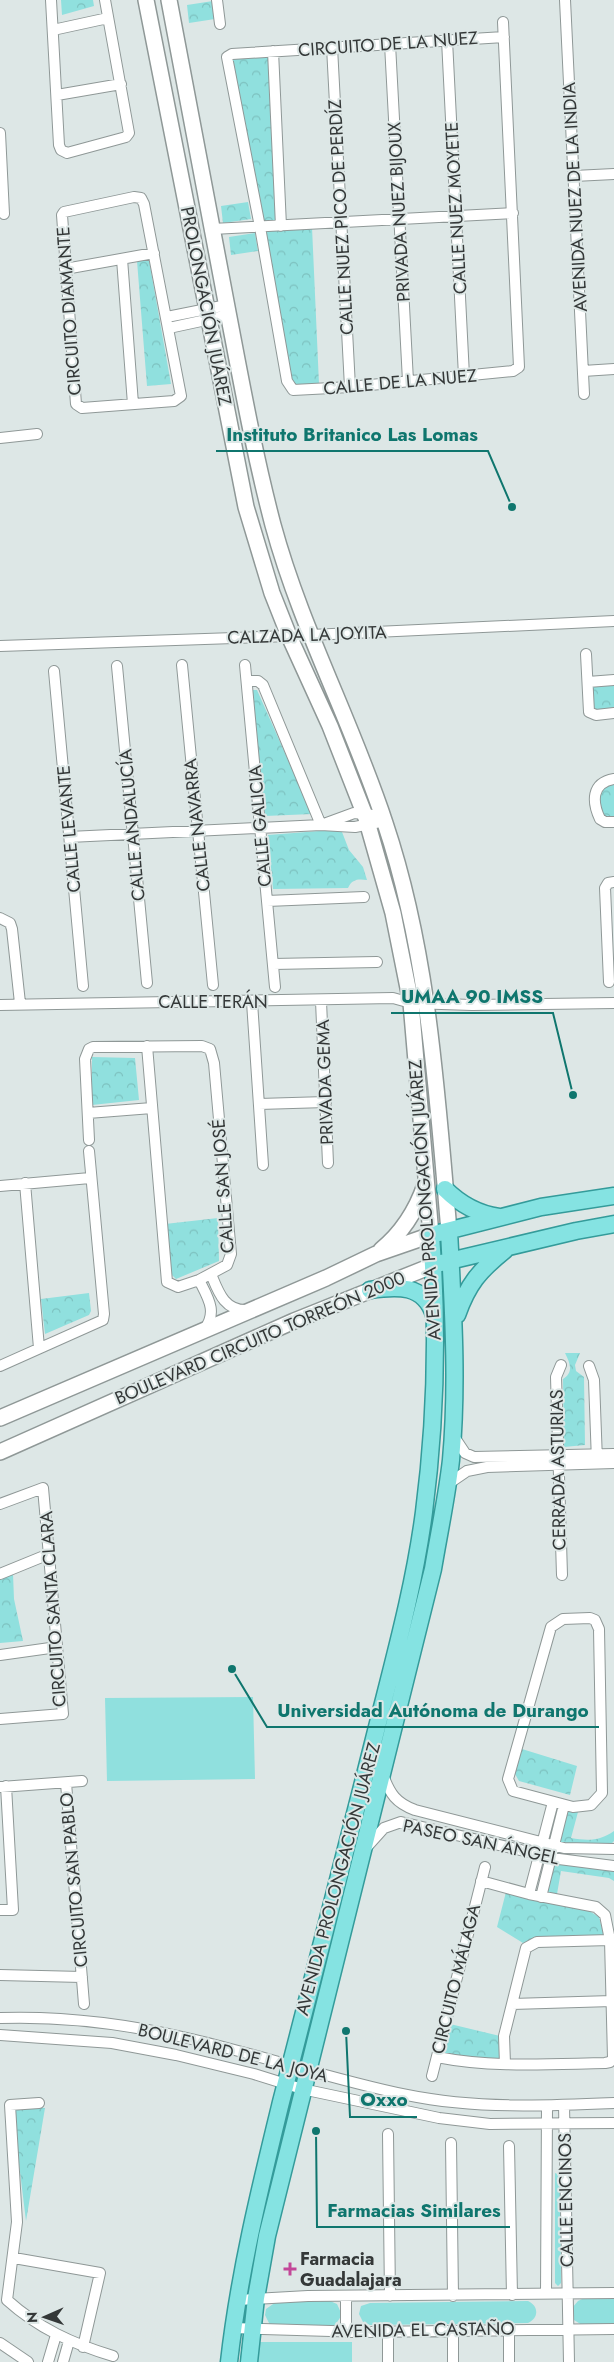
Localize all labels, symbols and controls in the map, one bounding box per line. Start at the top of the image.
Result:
street label: CIRCUITO DE LA NUEZ [297,25,479,63]
street label: AVENIDA NUEZ DE LA INDIA [556,81,594,312]
street label: CALLE NUEZ PICO DE PERDÍZ [322,98,360,335]
street label: PRIVADA NUEZ BIJOUX [381,121,417,302]
street label: CALLE NUEZ MOYETE [439,121,473,295]
street label: PROLONGACIÓN JUÁREZ [174,204,238,408]
street label: CIRCUITO DIAMANTE [50,226,88,396]
street label: CALLE DE LA NUEZ [322,362,478,402]
callout: Instituto Britanico Las Lomas [216,417,488,451]
text: Instituto Britanico Las Lomas [226,421,478,448]
street label: CALZADA LA JOYITA [227,619,387,651]
street label: CALLE ANDALUCÍA [112,748,152,902]
street label: CALLE NAVARRA [177,757,217,893]
street label: CALLE LEVANTE [50,764,88,894]
street label: CALLE GALICIA [242,764,278,888]
callout: UMAA 90 IMSS [391,979,553,1013]
text: UMAA 90 IMSS [401,983,543,1010]
street label: CALLE TERÁN [158,989,268,1015]
street label: PRIVADA GEMA [310,1019,340,1145]
street label: AVENIDA PROLONGACIÓN JUÁREZ [402,1059,448,1341]
street label: CALLE SAN JOSÉ [205,1118,241,1254]
street label: BOULEVARD CIRCUITO TORREÓN 2000 [111,1265,409,1411]
street label: CERRADA ASTURIAS [544,1389,572,1551]
street label: CIRCUITO SANTA CLARA [33,1510,73,1708]
callout: Universidad Autónoma de Durango [267,1693,599,1727]
text: Universidad Autónoma de Durango [277,1697,589,1724]
street label: AVENIDA PROLONGACIÓN JUÁREZ [289,1740,387,2018]
street label: CIRCUITO SAN PABLO [53,1792,95,1968]
street label: PASEO SAN ÁNGEL [401,1813,561,1871]
street label: CIRCUITO MÁLAGA [425,1901,487,2057]
street label: BOULEVARD DE LA JOYA [135,2017,331,2089]
callout: Oxxo [350,2083,417,2117]
text: Oxxo [360,2086,408,2113]
street label: CALLE ENCINOS [552,2133,580,2267]
callout: Farmacias Similares [317,2193,510,2227]
text: Farmacias Similares [327,2197,501,2224]
place label: Farmacia Guadalajara [300,2246,402,2293]
marker: Farmacia Guadalajara [284,2263,296,2275]
north arrow [20,2292,70,2342]
text: N [22,2312,42,2323]
street label: AVENIDA EL CASTAÑO [331,2315,515,2345]

